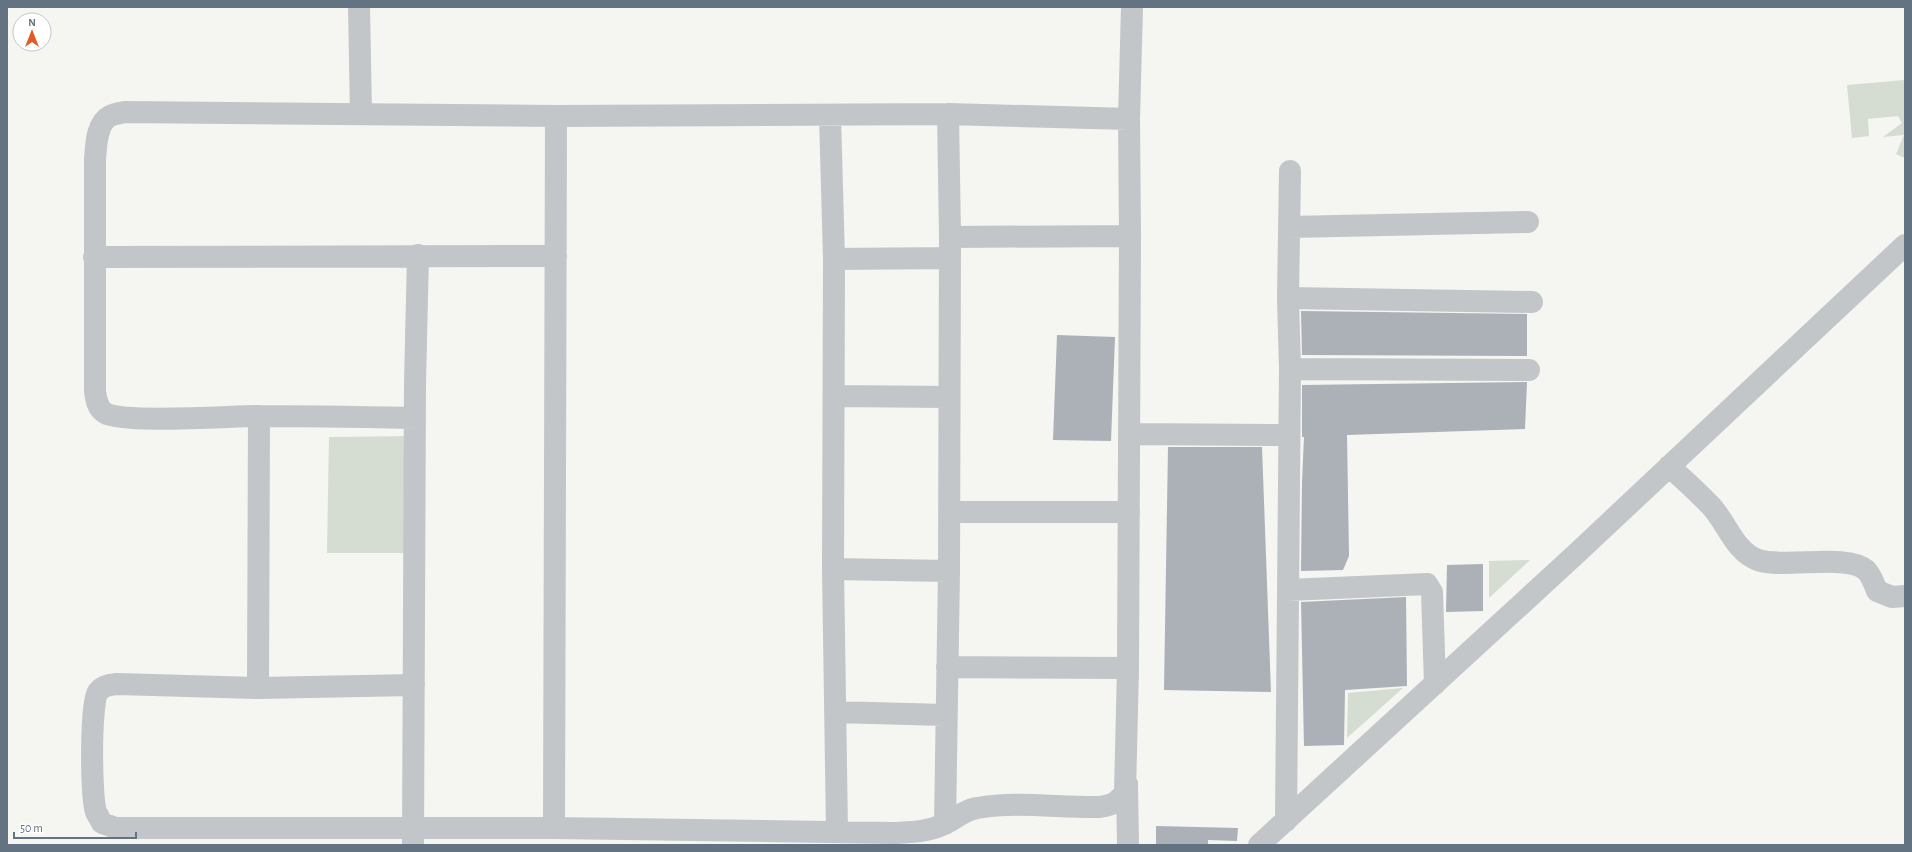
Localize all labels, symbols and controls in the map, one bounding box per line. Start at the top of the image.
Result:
north arrow [12,12,52,52]
text: N [28,17,36,28]
scale bar [14,814,136,840]
text: 50 m [20,822,43,834]

